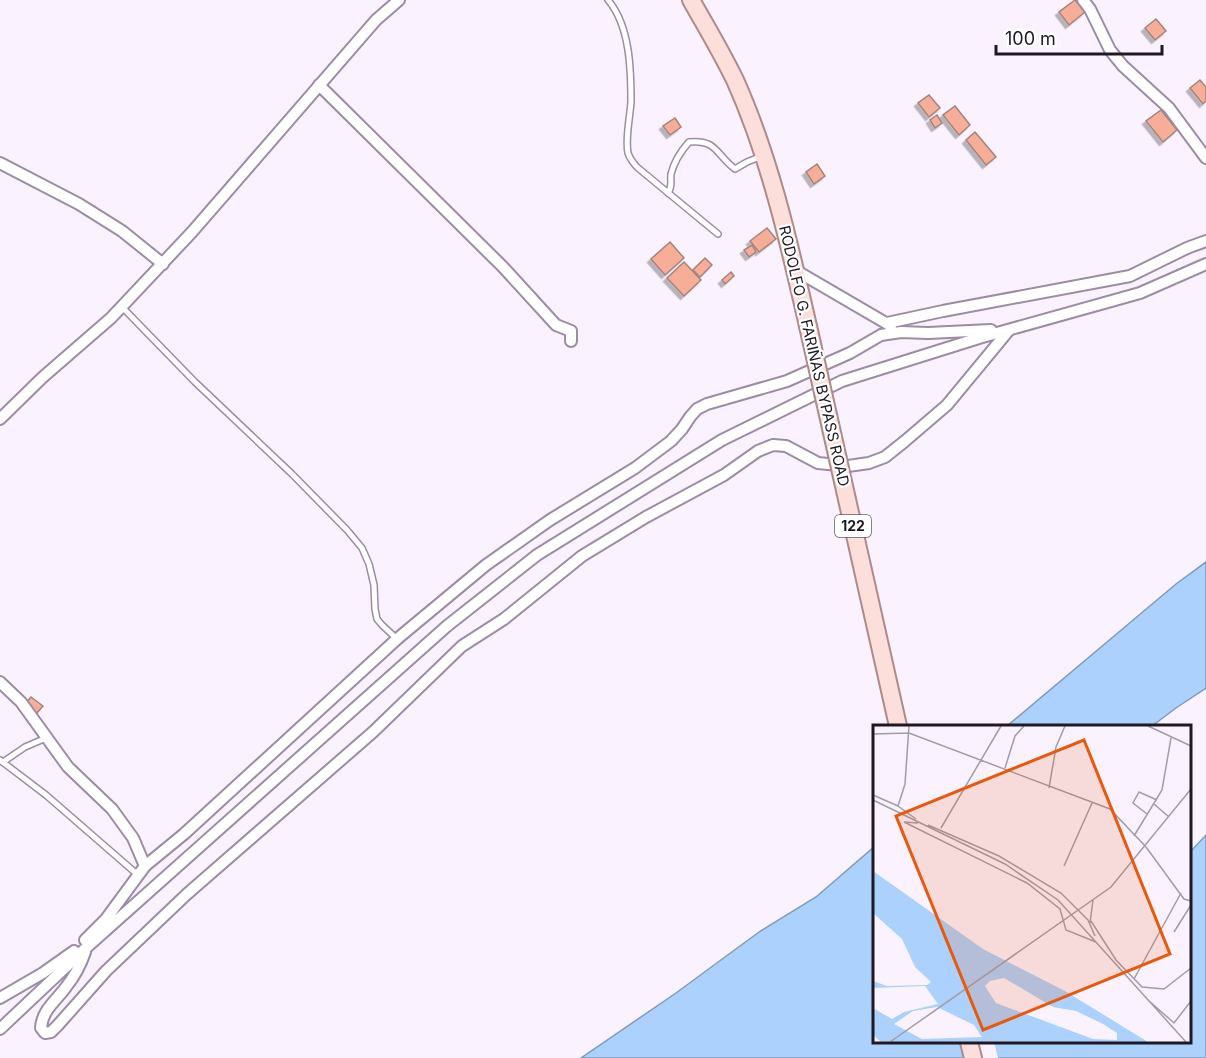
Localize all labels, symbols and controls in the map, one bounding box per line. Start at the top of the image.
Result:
scale bar [996,18,1162,56]
text: 100 m [1005,28,1056,49]
street label: RODOLFO G. FARIÑAS BYPASS ROAD [775,224,854,488]
road number: 122 [835,515,871,537]
inset map [873,725,1191,1043]

